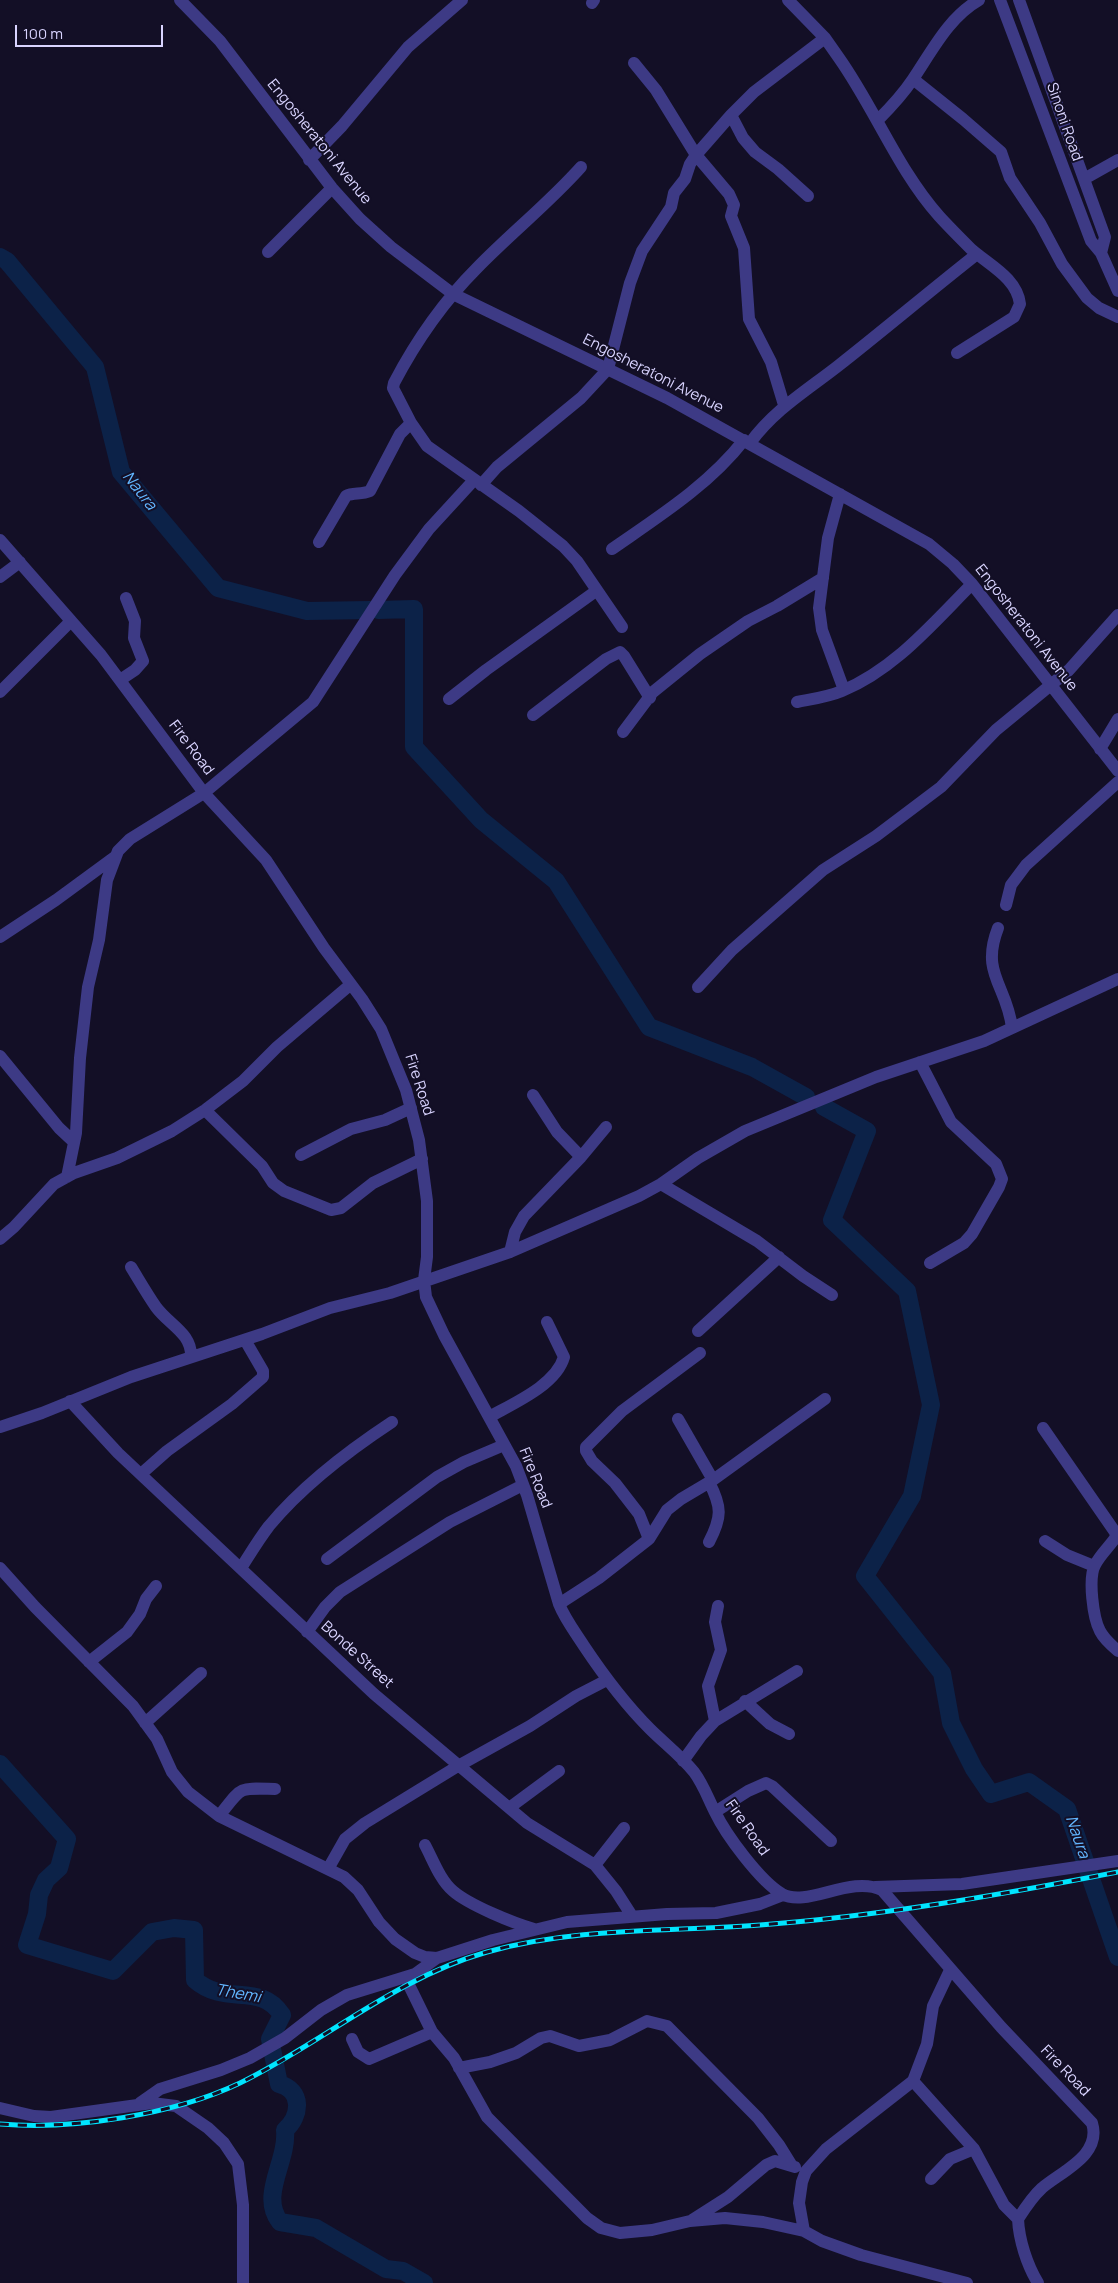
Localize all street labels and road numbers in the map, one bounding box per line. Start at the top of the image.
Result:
street label: Engosheratoni Avenue [263,76,375,208]
street label: Sinoni Road [1042,81,1086,163]
street label: Engosheratoni Avenue [580,331,726,417]
street label: Engosheratoni Avenue [971,561,1081,695]
street label: Fire Road [165,717,217,779]
street label: Fire Road [401,1052,437,1118]
street label: Fire Road [515,1445,555,1511]
street label: Bonde Street [317,1618,397,1692]
street label: Fire Road [721,1797,773,1859]
street label: Fire Road [1036,2042,1094,2100]

